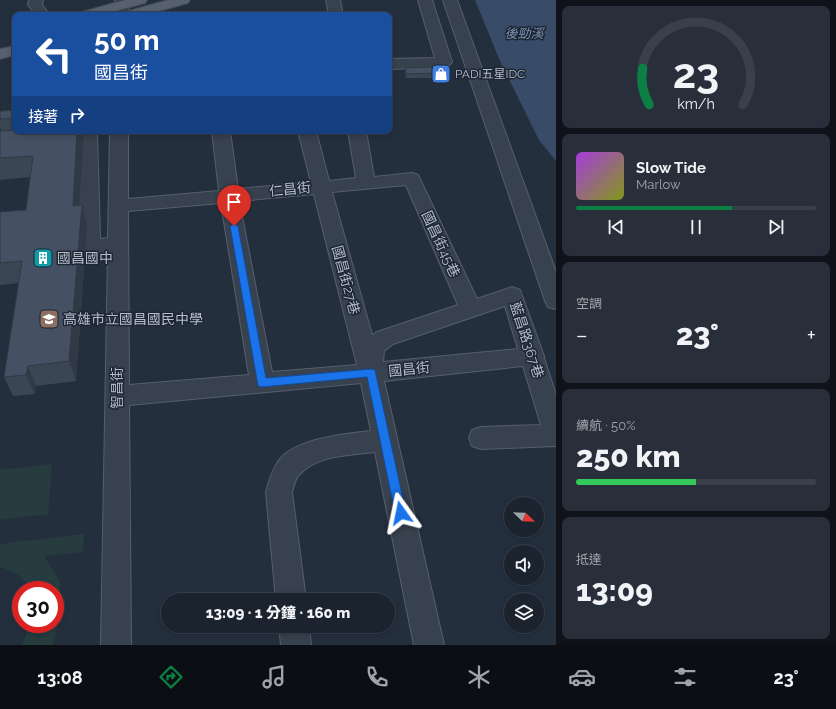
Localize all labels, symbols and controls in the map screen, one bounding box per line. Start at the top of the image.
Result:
text: 50 m [94,24,160,57]
water label: 後勁溪 [504,26,545,41]
icon: left [28,28,80,80]
text: 23 [673,49,719,98]
text: 國昌街 [94,62,148,83]
shop icon: PADI五星IDC [430,63,452,85]
place label: PADI五星IDC [455,67,525,81]
text: km/h [677,95,715,111]
icon: right [66,104,88,126]
text: 接著 [28,108,58,126]
text: Slow Tide [636,159,706,177]
text: Marlow [636,177,681,192]
street label: 仁昌街 [268,179,312,199]
pin [217,185,251,226]
icon: arrive [223,191,245,213]
street label: 國昌街45巷 [419,208,463,280]
icon: previous [605,216,627,238]
icon: pause [685,216,707,238]
icon: next [765,216,787,238]
street label: 國昌街27巷 [329,244,363,316]
building icon: 國昌國中 [32,247,54,269]
place label: 國昌國中 [57,250,113,266]
text: 空調 [576,296,602,311]
street label: 藍昌路367巷 [507,300,547,380]
school or university icon: 高雄市立國昌國民中學 [38,308,60,330]
place label: 高雄市立國昌國民中學 [63,311,203,327]
text: 23° [676,317,719,352]
text: − [576,322,588,348]
text: + [807,322,816,348]
street label: 國昌街 [387,359,431,379]
street label: 智昌街 [109,367,125,409]
text: 續航 · 50% [576,418,635,433]
text: 250 km [576,439,681,474]
position arrow [380,492,422,534]
north arrow [504,497,544,537]
map controls [504,497,544,633]
button: sound [504,545,544,585]
text: 抵達 [576,552,602,567]
text: 13:09 [576,573,653,608]
speed limit sign: 30 [12,581,64,633]
button: layers [504,593,544,633]
text: 13:09 · 1 分鐘 · 160 m [206,604,350,622]
icon: directions [157,663,185,691]
icon: music [260,663,288,691]
icon: phone [363,663,391,691]
icon: climate [465,663,493,691]
icon: car [568,663,596,691]
icon: filters [671,663,699,691]
text: 13:08 [37,667,83,688]
text: 23° [774,667,799,688]

